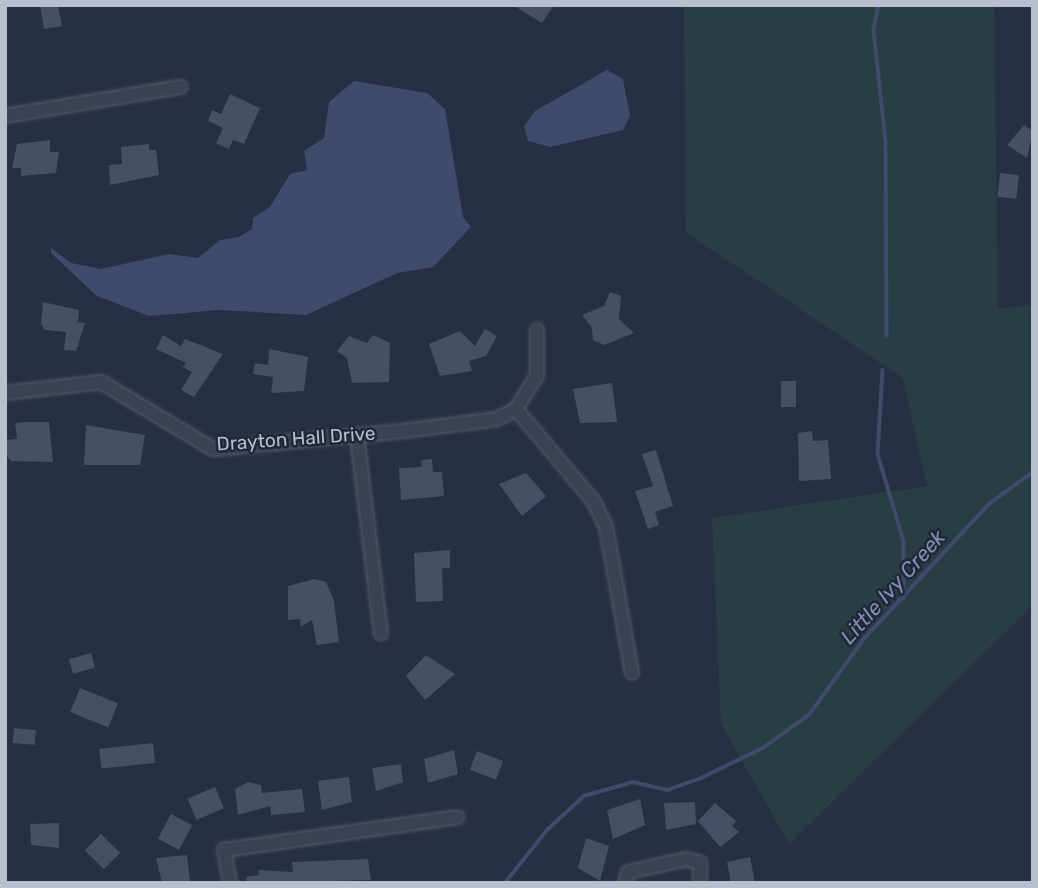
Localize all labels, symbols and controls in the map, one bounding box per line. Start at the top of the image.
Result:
street label: Drayton Hall Drive [216,422,376,456]
water label: Little Ivy Creek [835,525,951,649]

